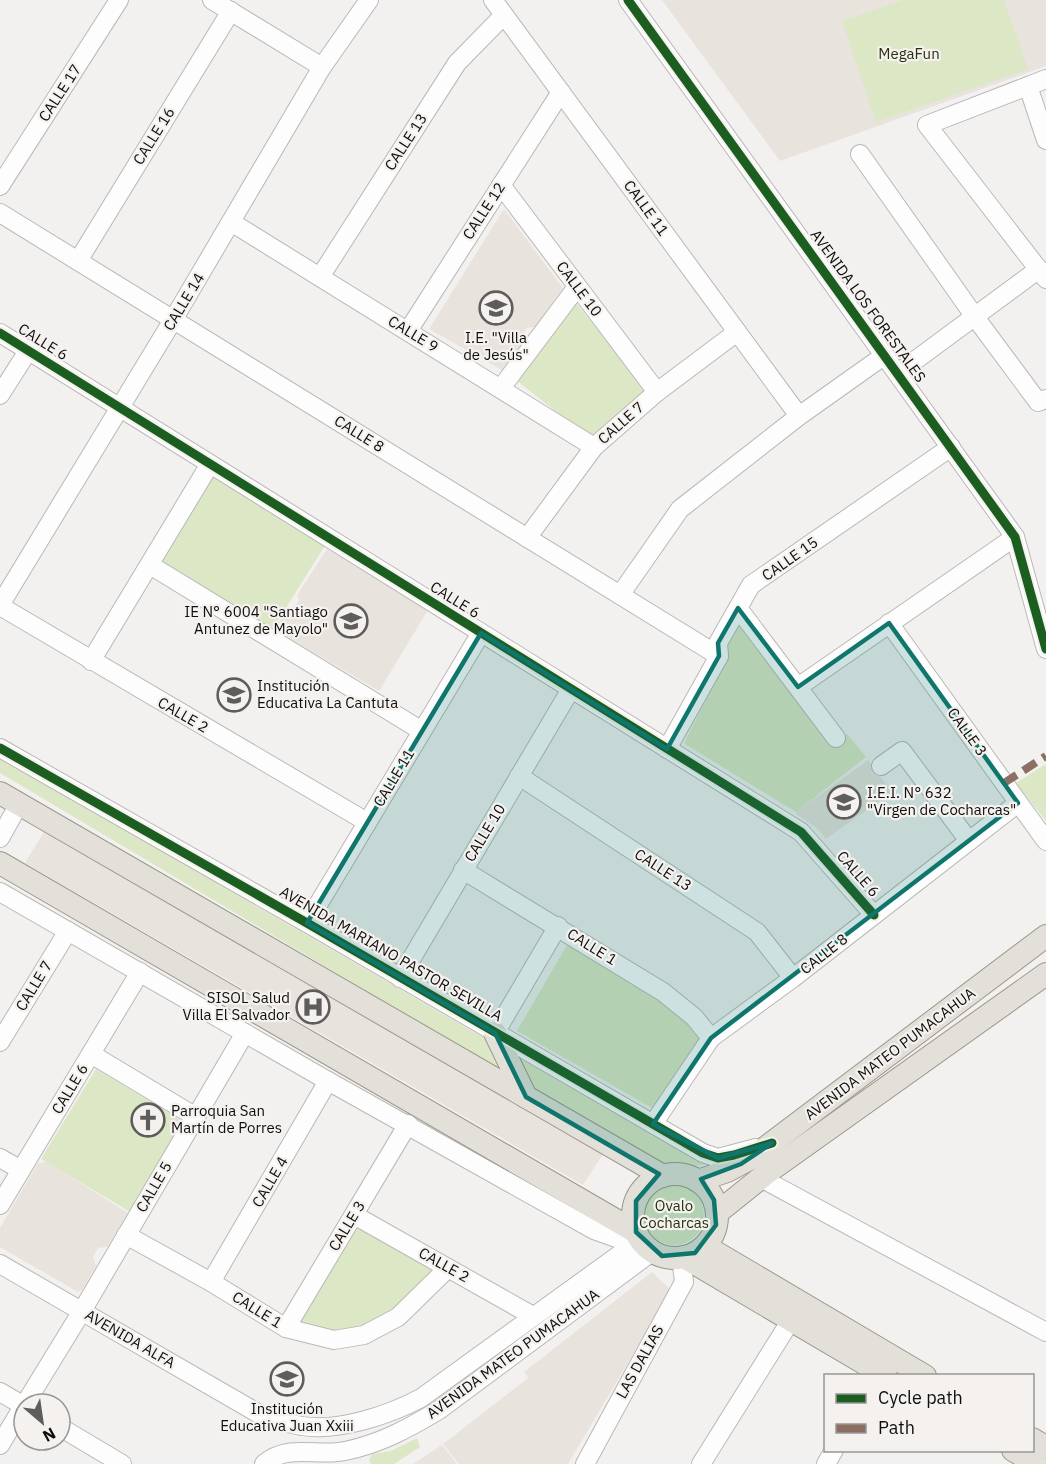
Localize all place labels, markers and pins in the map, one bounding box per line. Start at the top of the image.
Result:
school or university icon: I.E. "Villa de Jesús" [478,290,514,326]
place label: I.E. "Villa de Jesús" [463,328,529,364]
place label: IE N° 6004 "Santiago Antunez de Mayolo" [184,602,328,638]
school or university icon: IE N° 6004 "Santiago Antunez de Mayolo" [333,603,369,639]
place label: Institución Educativa La Cantuta [257,676,398,712]
school or university icon: Institución Educativa La Cantuta [216,677,252,713]
place label: I.E.I. N° 632 "Virgen de Cocharcas" [867,783,1016,819]
school or university icon: I.E.I. N° 632 "Virgen de Cocharcas" [826,784,862,820]
place label: SISOL Salud Villa El Salvador [183,988,290,1024]
hospital icon: SISOL Salud Villa El Salvador [295,989,331,1025]
place label: Parroquia San Martín de Porres [171,1101,282,1137]
church icon: Parroquia San Martín de Porres [130,1102,166,1138]
school or university icon: Institución Educativa Juan Xxiii [269,1361,305,1397]
place label: Institución Educativa Juan Xxiii [220,1399,354,1435]

